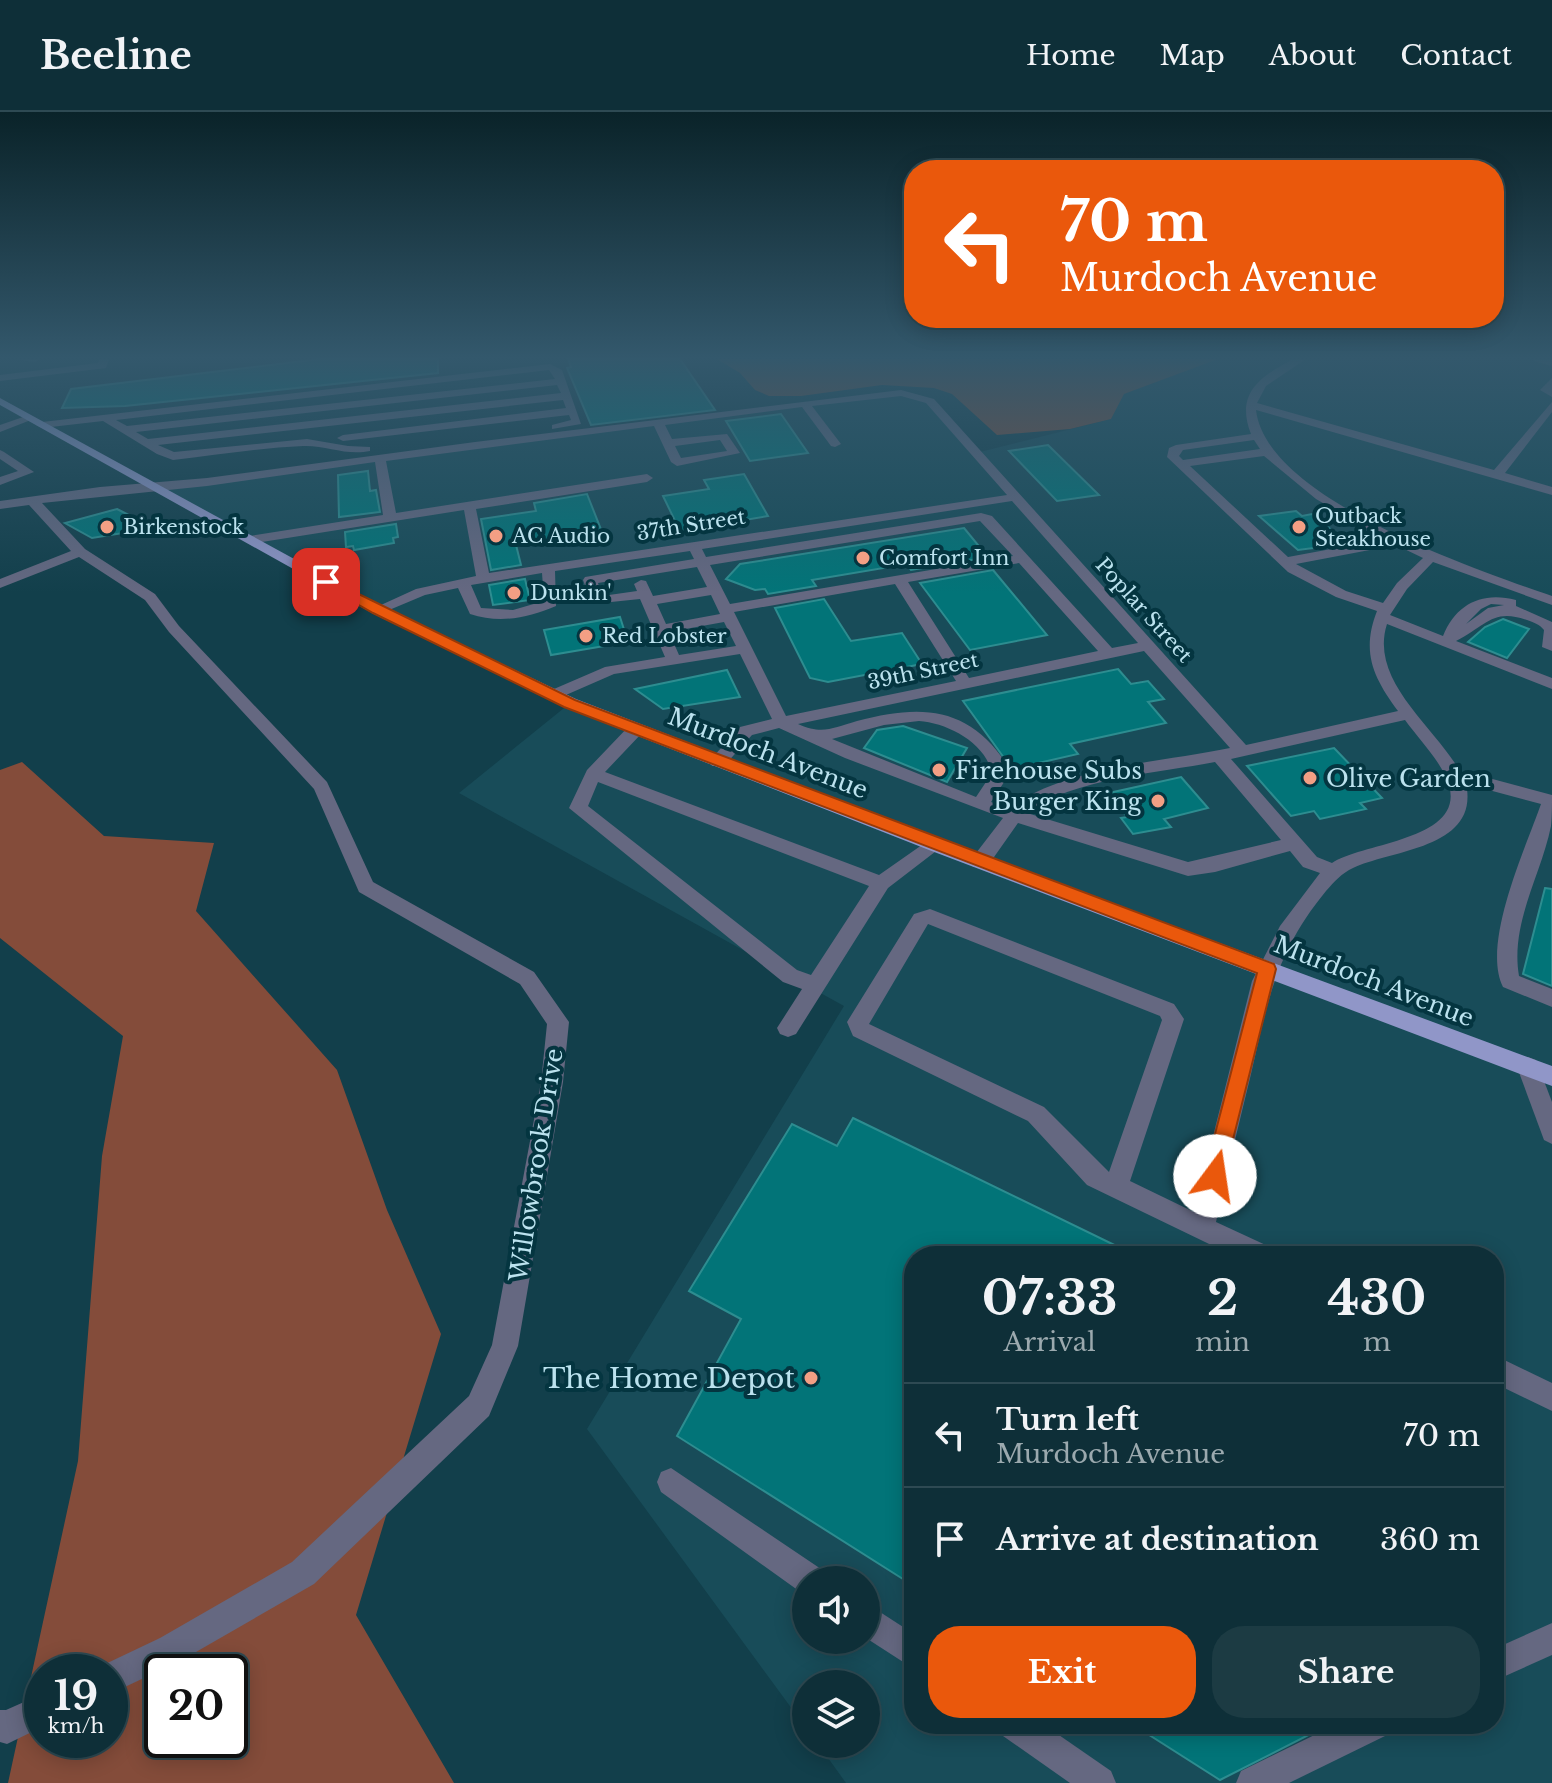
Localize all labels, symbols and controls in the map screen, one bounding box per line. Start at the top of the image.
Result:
text: Beeline [40,32,192,79]
text: Home [1026,38,1116,73]
text: Map [1160,38,1225,73]
text: About [1269,38,1356,73]
text: Contact [1400,38,1512,73]
text: 70 m [1060,187,1208,256]
icon: left [928,192,1032,296]
text: Murdoch Avenue [1060,256,1377,301]
place label: Outback Steakhouse [1315,504,1431,551]
street label: 37th Street [635,505,747,545]
place label: Birkenstock [123,515,245,539]
marker: Birkenstock [98,518,116,536]
marker: Outback Steakhouse [1290,518,1308,536]
place label: AC Audio [511,524,610,548]
marker: AC Audio [487,527,505,545]
place label: Comfort Inn [879,546,1010,570]
pin [292,548,360,616]
marker: Comfort Inn [854,549,872,567]
street label: Poplar Street [1091,553,1197,668]
icon: arrive [304,560,348,604]
place label: Dunkin' [530,581,612,605]
marker: Dunkin' [505,584,523,602]
place label: Red Lobster [602,624,727,648]
marker: Red Lobster [577,627,595,645]
street label: 39th Street [866,647,981,694]
street label: Murdoch Avenue [664,702,872,804]
place label: Firehouse Subs [955,756,1142,785]
marker: Firehouse Subs [930,761,948,779]
place label: Olive Garden [1326,764,1491,793]
marker: Olive Garden [1301,769,1319,787]
place label: Burger King [993,787,1143,816]
marker: Burger King [1149,792,1167,810]
street label: Murdoch Avenue [1270,930,1478,1032]
street label: Willowbrook Drive [503,1046,569,1285]
position arrow [1173,1134,1257,1218]
text: 07:33 [982,1268,1118,1328]
text: 2 [1207,1268,1238,1328]
text: 430 [1328,1268,1426,1328]
text: Arrival [1004,1326,1096,1358]
text: min [1195,1326,1250,1358]
text: m [1363,1326,1391,1358]
place label: The Home Depot [543,1361,795,1396]
marker: The Home Depot [802,1369,820,1387]
text: Turn left [996,1401,1139,1438]
icon: left [928,1413,972,1457]
text: 70 m [1403,1417,1480,1454]
text: Murdoch Avenue [996,1438,1225,1470]
icon: arrive [928,1517,972,1561]
text: Arrive at destination [996,1521,1319,1558]
text: 360 m [1380,1521,1480,1558]
map controls [792,1566,880,1758]
button: sound [792,1566,880,1654]
button: Exit [928,1626,1196,1718]
button: Share [1212,1626,1480,1718]
speed limit sign: 20 [144,1654,248,1758]
button: layers [792,1670,880,1758]
text: 19 [54,1671,98,1721]
text: km/h [48,1714,104,1738]

